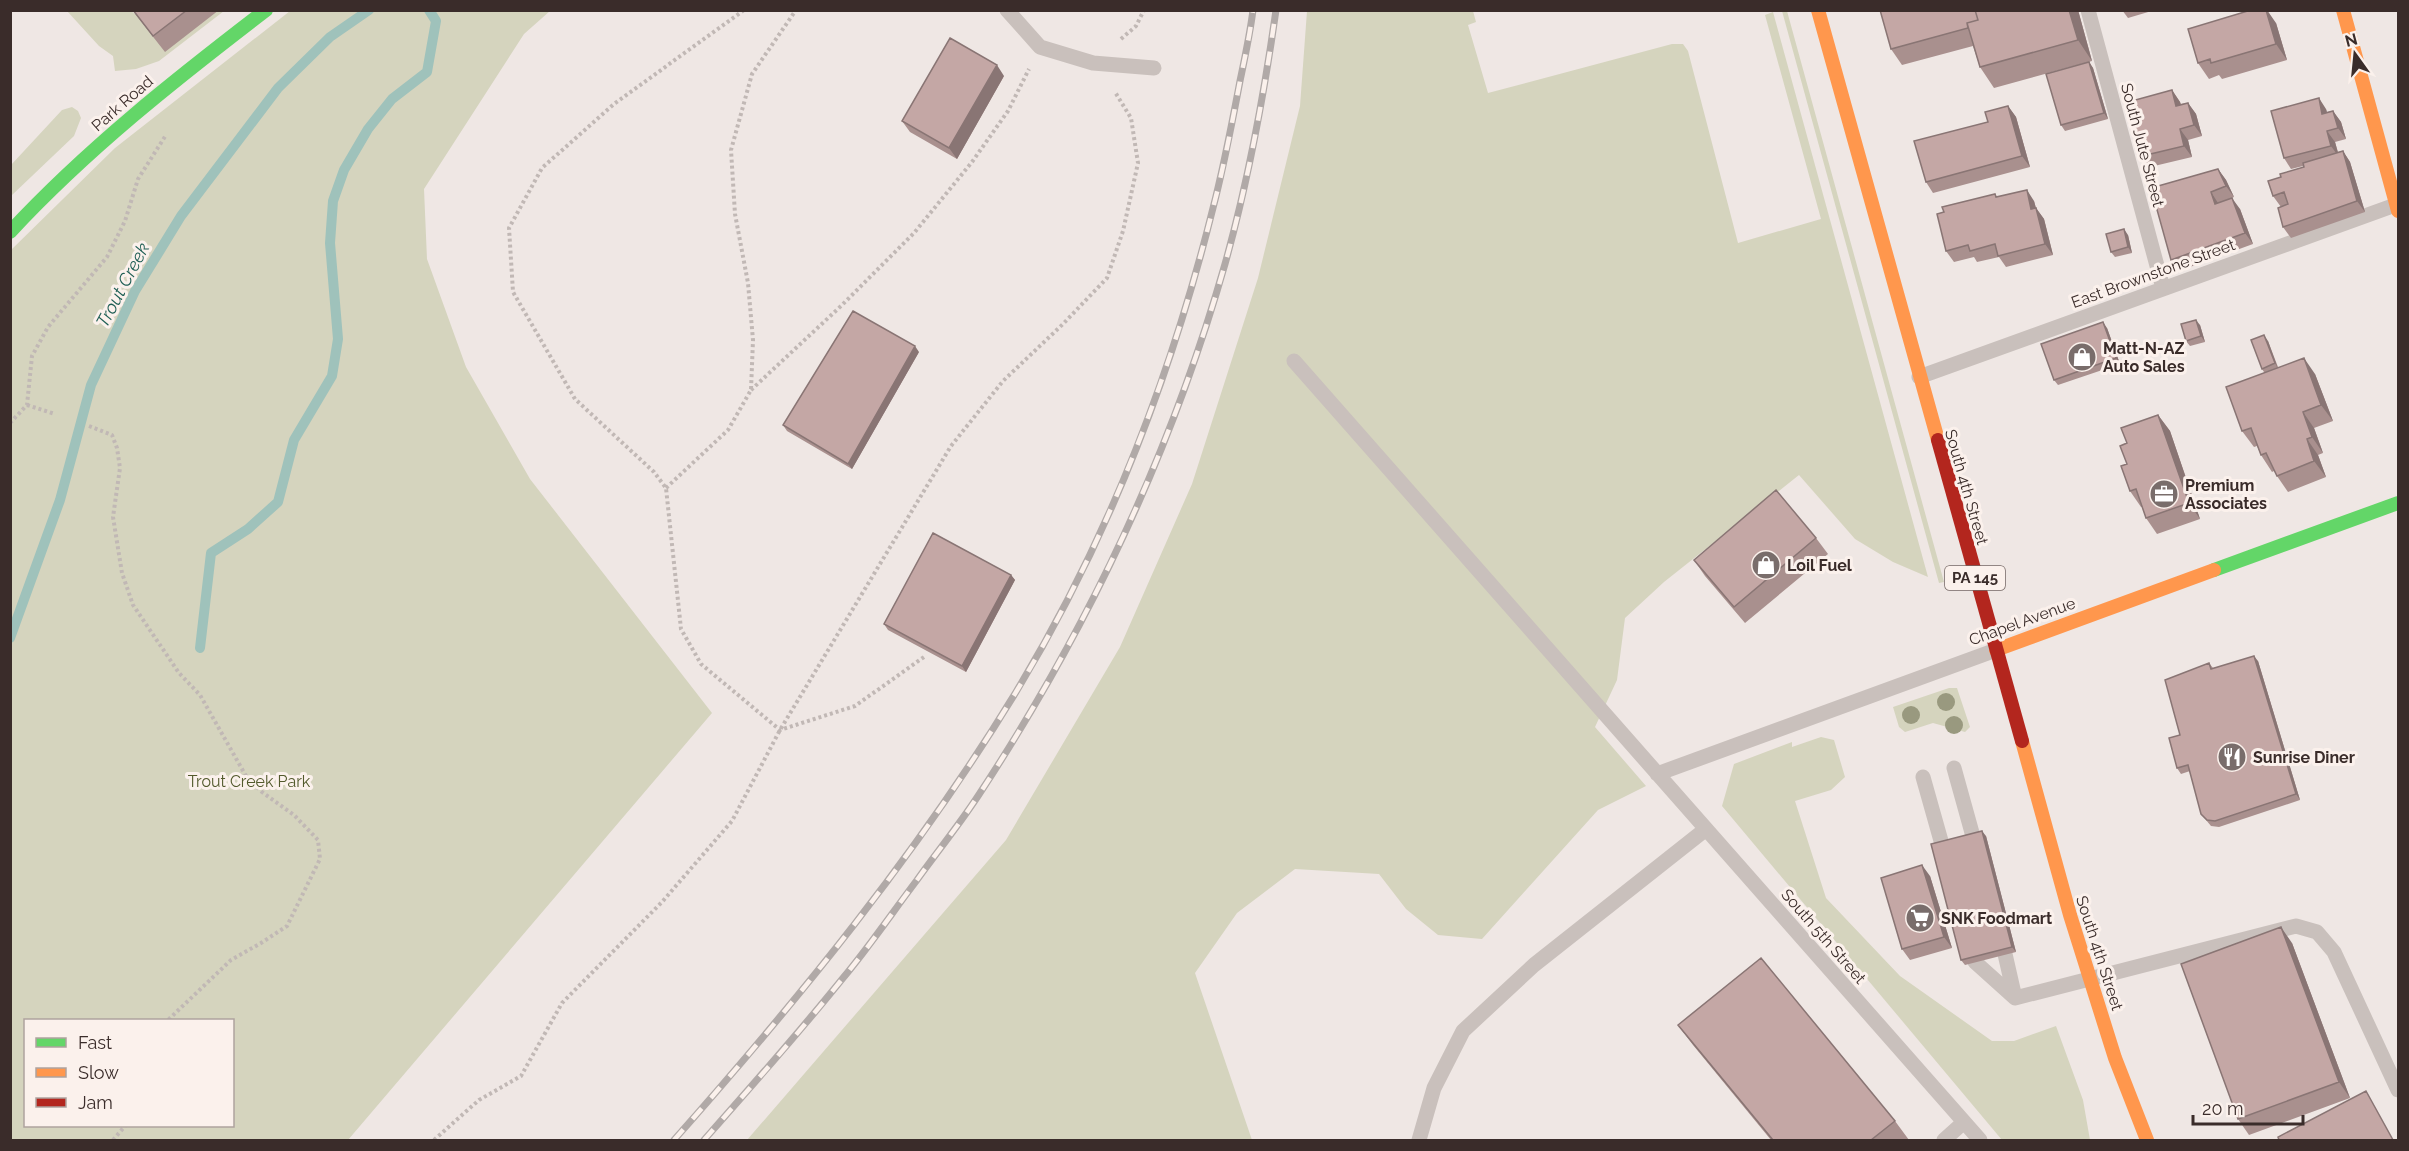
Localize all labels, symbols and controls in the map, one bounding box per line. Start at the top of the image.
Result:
north arrow [2325,24,2385,84]
text: N [2343,29,2360,51]
street label: Park Road [88,72,157,135]
street label: South Jute Street [2117,81,2168,210]
street label: East Brownstone Street [2069,235,2238,312]
water label: Trout Creek [92,239,154,331]
place label: Matt-N-AZ Auto Sales [2103,339,2185,376]
shop icon: Matt-N-AZ Auto Sales [2066,341,2098,373]
street label: South 4th Street [1941,427,1992,548]
place label: Premium Associates [2185,476,2267,513]
office icon: Premium Associates [2148,478,2180,510]
shop icon: Loil Fuel [1750,549,1782,581]
place label: Loil Fuel [1787,556,1853,575]
road number: PA 145 [1945,566,2005,590]
street label: Chapel Avenue [1966,593,2078,650]
restaurant icon: Sunrise Diner [2216,741,2248,773]
place label: Sunrise Diner [2253,748,2355,767]
park label: Trout Creek Park [188,772,311,791]
street label: South 5th Street [1777,885,1870,988]
street label: South 4th Street [2072,893,2127,1013]
supermarket icon: SNK Foodmart [1904,902,1936,934]
place label: SNK Foodmart [1941,909,2052,928]
legend [24,1019,234,1127]
text: Fast [78,1032,112,1053]
text: Slow [78,1062,119,1083]
scale bar [2193,1088,2302,1126]
text: Jam [78,1092,113,1113]
text: 20 m [2202,1098,2244,1119]

